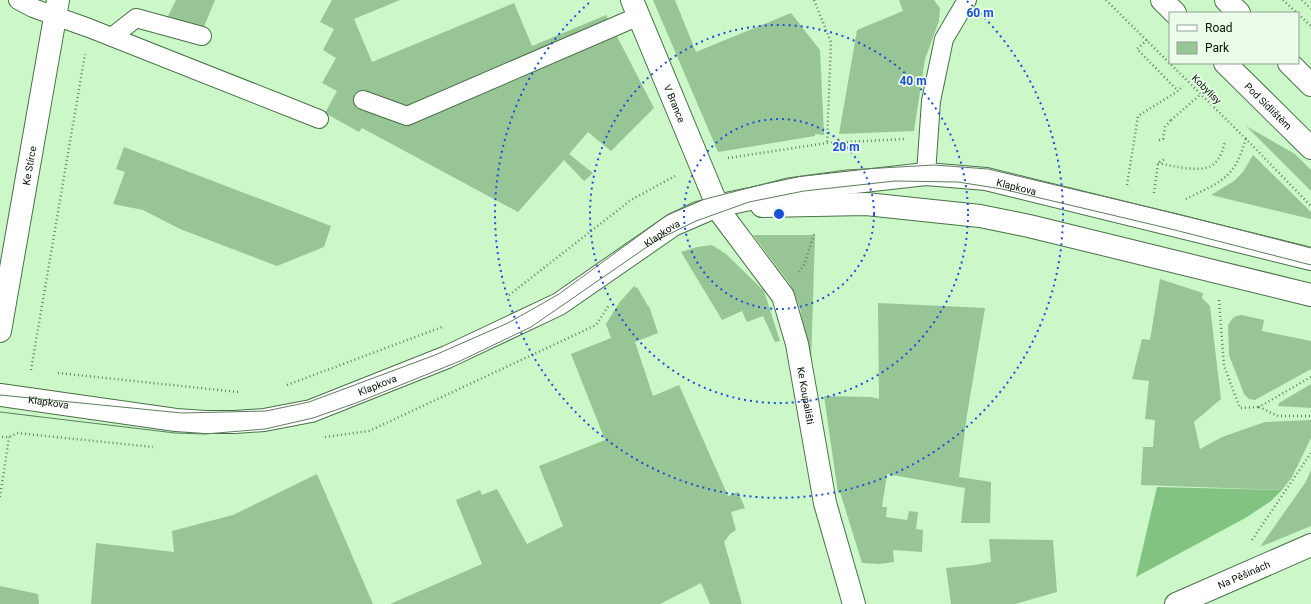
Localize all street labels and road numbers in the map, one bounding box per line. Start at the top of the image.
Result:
street label: Kobylisy [1190,72,1224,106]
street label: Pod Sídlištěm [1242,81,1294,132]
street label: V Brance [662,83,687,124]
street label: Ke Stírce [21,145,38,186]
street label: Klapkova [995,177,1038,197]
street label: Klapkova [642,218,682,249]
street label: Ke Koupališti [795,366,816,425]
street label: Klapkova [356,373,398,398]
street label: Klapkova [27,394,69,411]
street label: Na Pěšinách [1216,559,1272,591]

